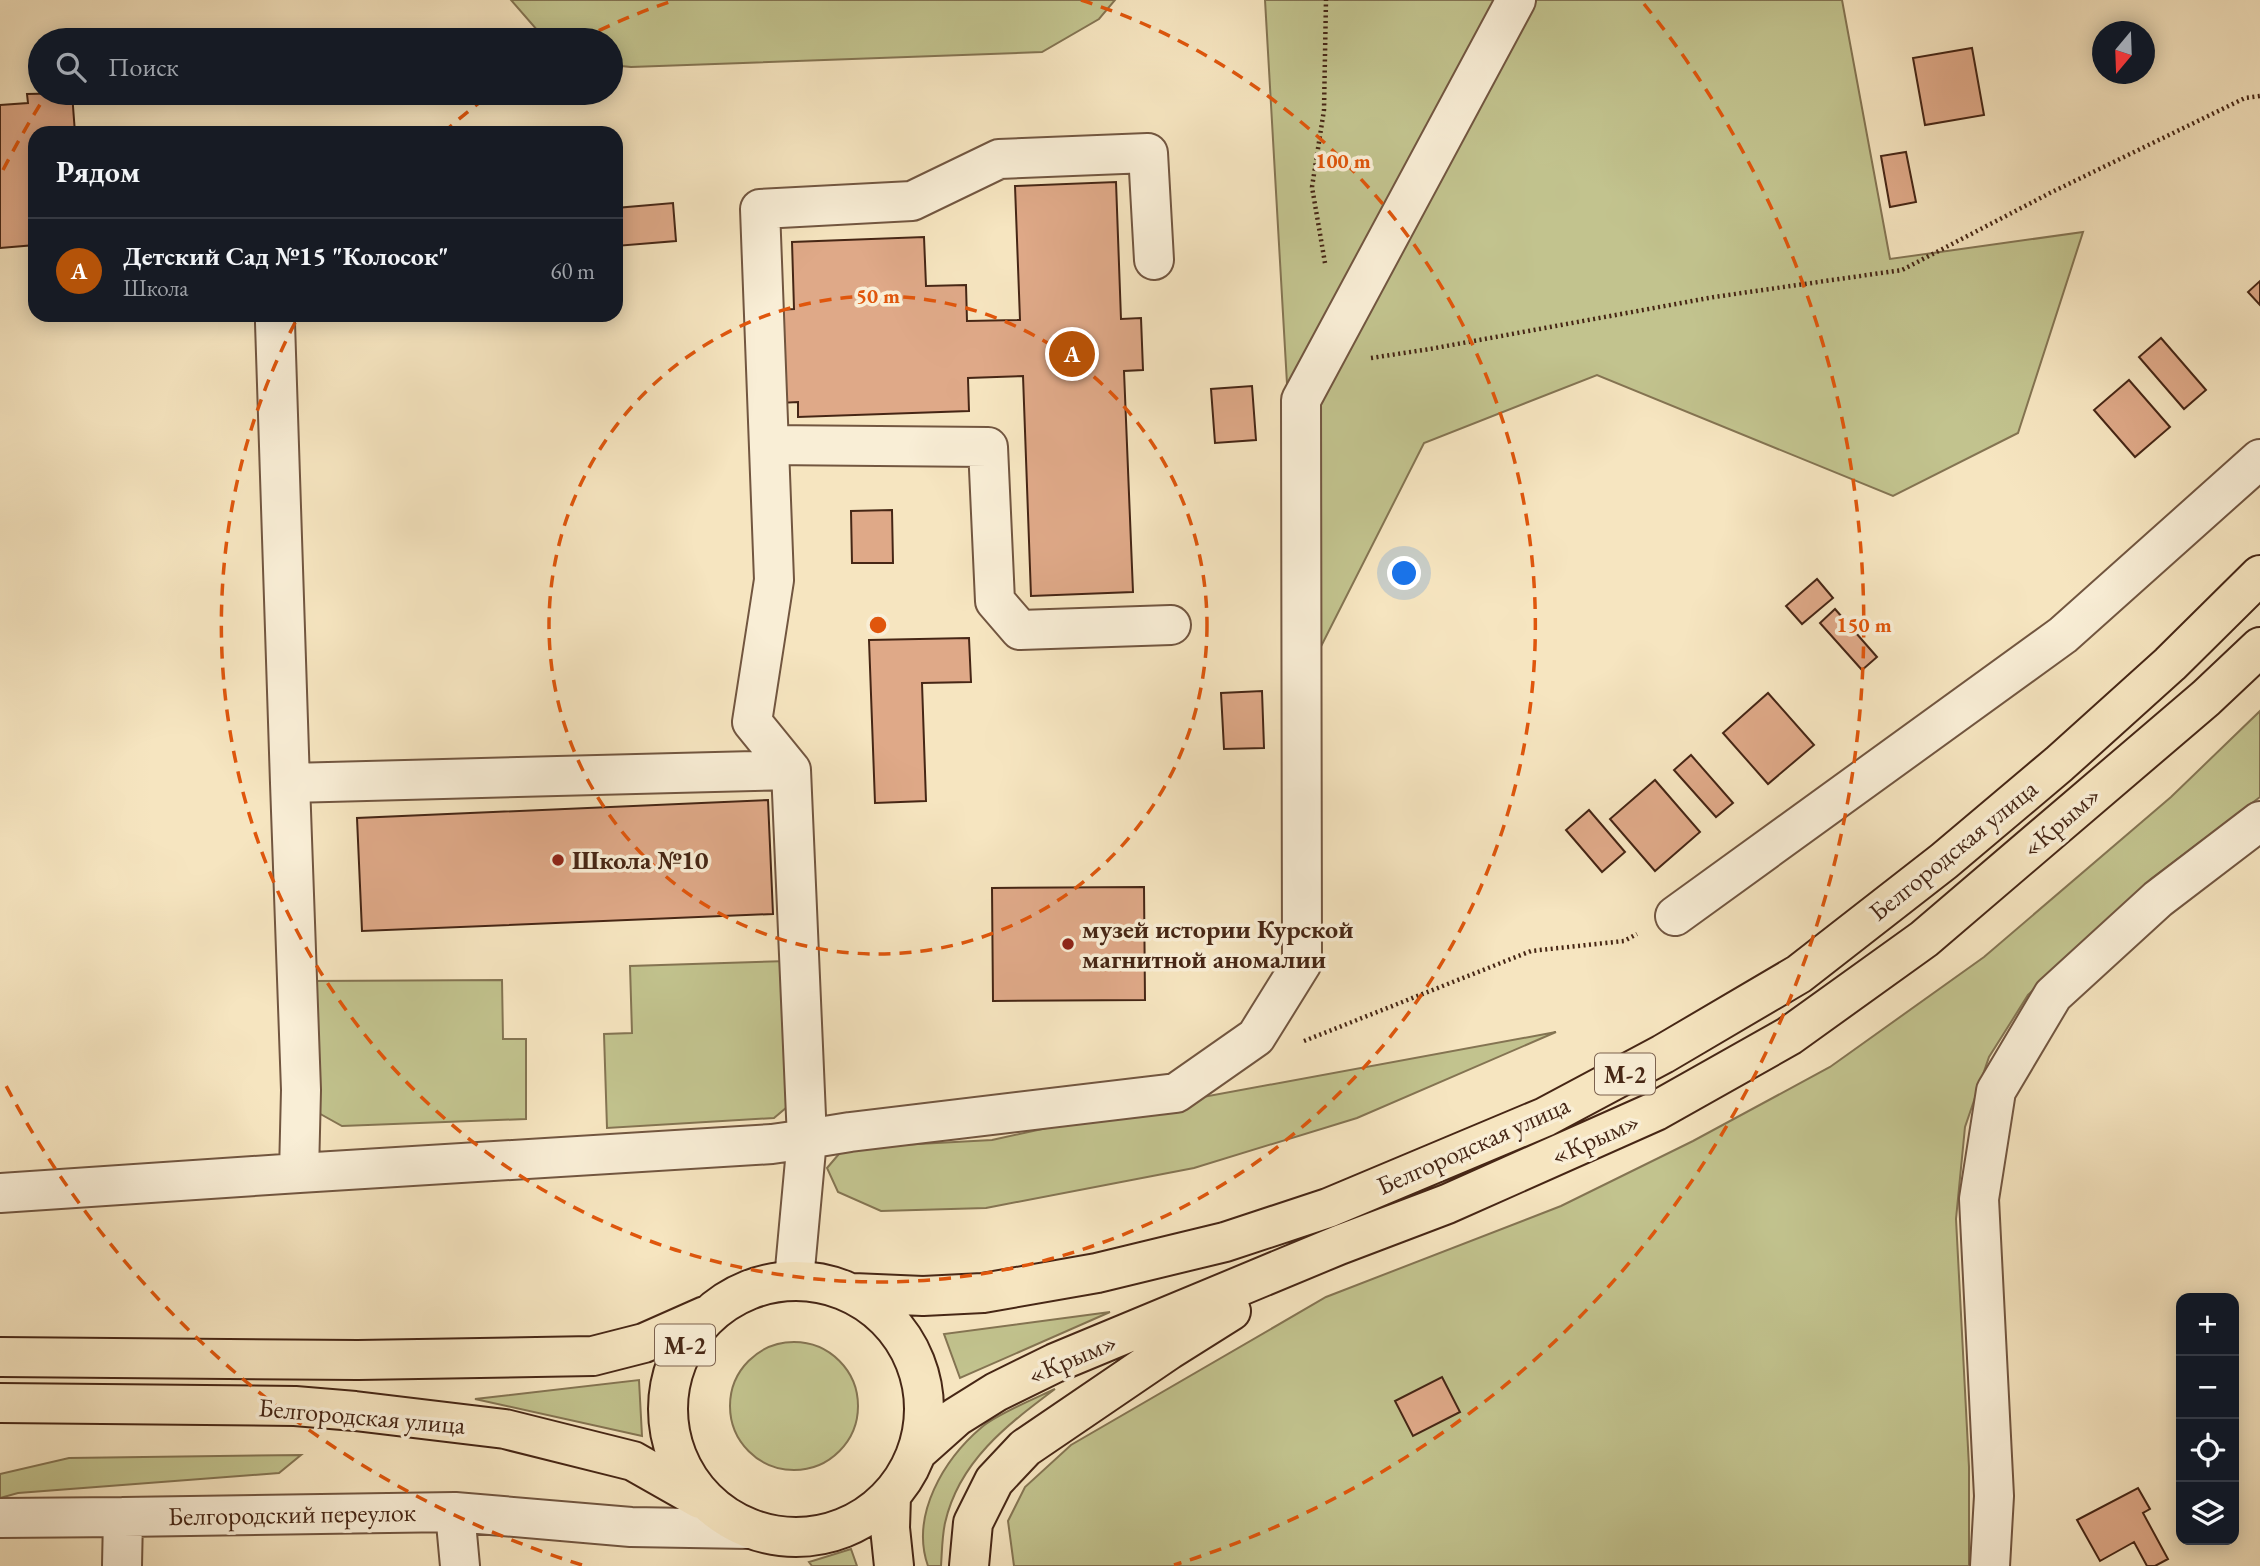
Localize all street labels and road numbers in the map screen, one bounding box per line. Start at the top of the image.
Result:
street label: Белгородская улица [1862,771,2045,929]
street label: «Крым» [2014,777,2108,865]
road number: М-2 [1595,1054,1655,1094]
street label: Белгородская улица [1371,1087,1575,1203]
street label: «Крым» [1545,1103,1645,1173]
road number: М-2 [655,1324,715,1366]
street label: «Крым» [1022,1324,1122,1392]
street label: Белгородская улица [257,1390,468,1442]
street label: Белгородский переулок [168,1495,417,1533]

